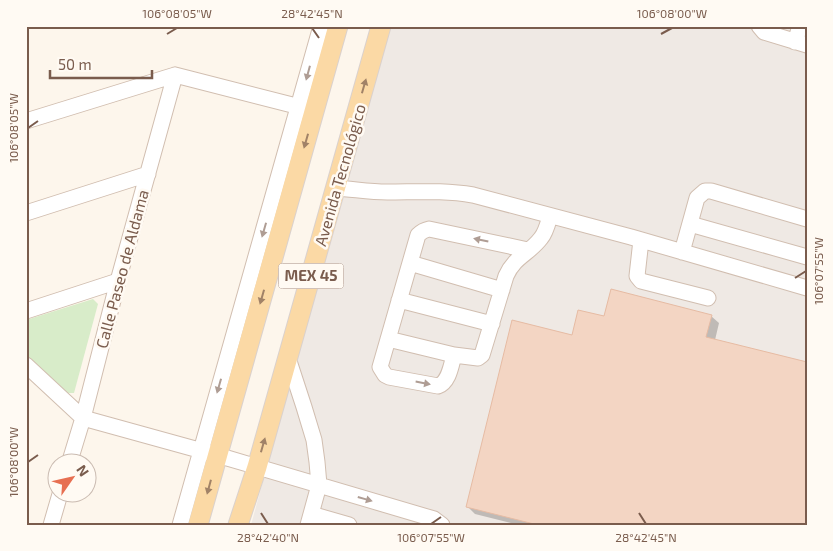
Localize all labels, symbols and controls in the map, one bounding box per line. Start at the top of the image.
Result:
text: 106°08'05"W [142,6,212,20]
text: 28°42'45"N [281,6,343,20]
text: 106°08'00"W [637,6,707,20]
scale bar [50,48,152,80]
text: 50 m [58,55,92,73]
one-way arrow [303,66,311,81]
one-way arrow [361,79,369,94]
text: 106°08'05"W [6,93,20,163]
street label: Avenida Tecnológico [310,102,369,248]
one-way arrow [302,133,310,148]
street label: Calle Paseo de Aldama [91,187,152,350]
one-way arrow [259,222,267,237]
one-way arrow [473,236,488,244]
text: 106°07'55"W [811,237,825,305]
road number: MEX 45 [278,264,344,288]
one-way arrow [258,289,266,305]
one-way arrow [215,378,223,394]
one-way arrow [416,380,432,388]
text: 106°08'00"W [6,427,20,497]
one-way arrow [260,437,268,452]
north arrow [48,454,98,504]
text: N [73,462,93,479]
one-way arrow [204,480,212,495]
one-way arrow [358,495,373,503]
text: 28°42'40"N [237,530,299,544]
text: 106°07'55"W [397,530,465,544]
text: 28°42'45"N [615,530,677,544]

